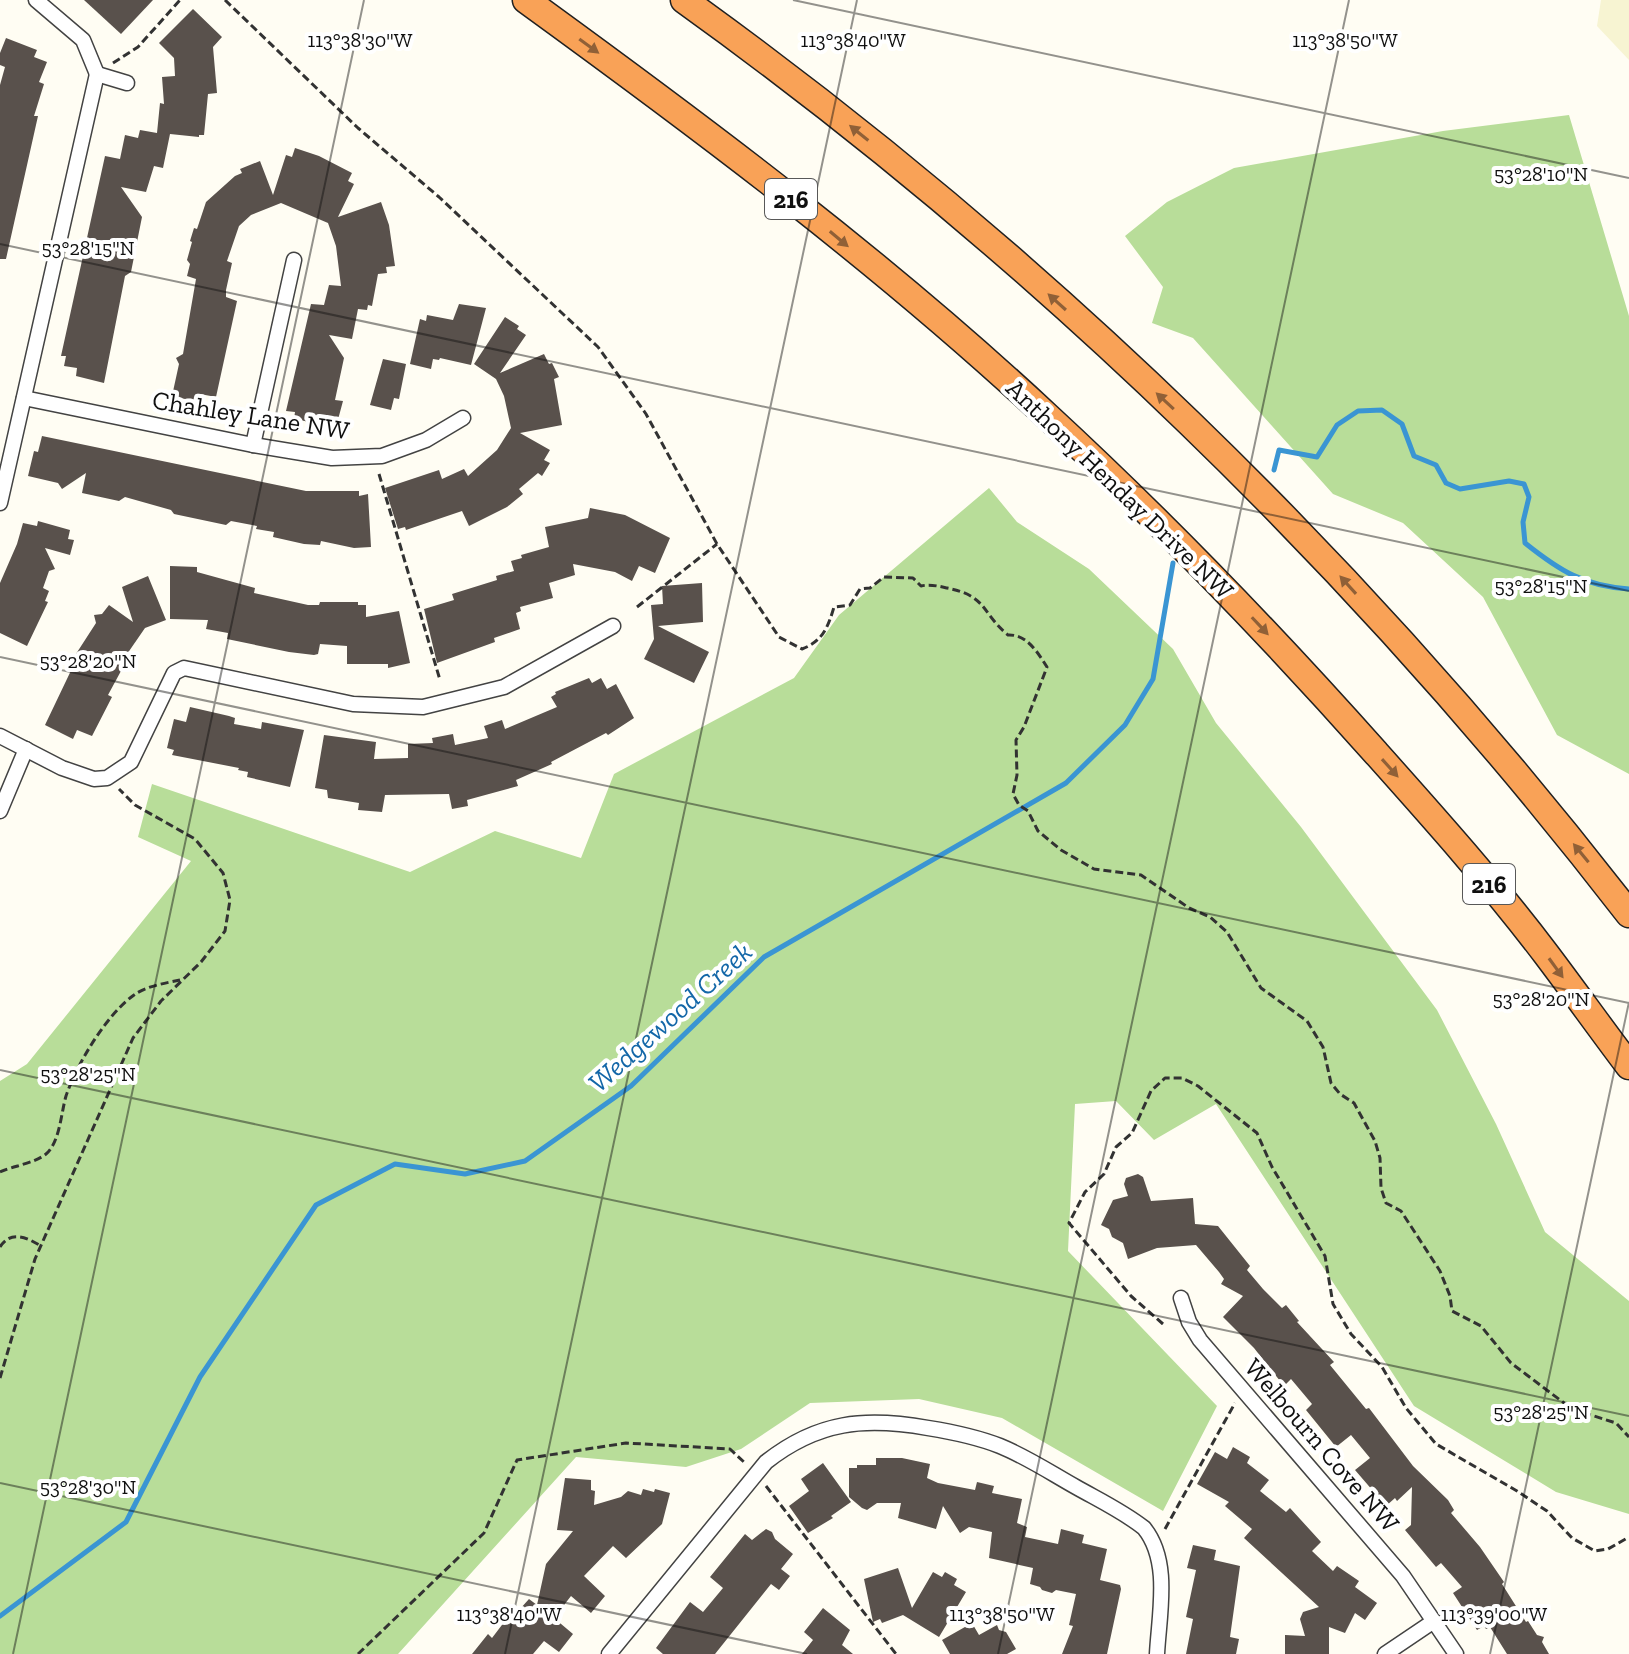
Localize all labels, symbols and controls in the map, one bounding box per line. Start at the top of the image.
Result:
text: 113°38'30"W [308,28,413,52]
text: 113°38'40"W [800,28,906,52]
text: 113°38'50"W [1292,28,1398,52]
one-way arrow [578,38,600,54]
one-way arrow [849,125,869,141]
text: 53°28'10"N [1494,162,1588,186]
road number: 216 [765,179,817,219]
one-way arrow [829,230,849,247]
text: 53°28'15"N [42,236,135,260]
one-way arrow [1047,293,1066,311]
street label: Anthony Henday Drive NW [1000,372,1241,607]
street label: Chahley Lane NW [150,384,352,446]
one-way arrow [1155,392,1174,410]
text: 53°28'15"N [1495,574,1588,598]
one-way arrow [1340,575,1358,594]
one-way arrow [1250,616,1268,635]
text: 53°28'20"N [40,649,137,673]
one-way arrow [1380,758,1398,777]
one-way arrow [1573,843,1590,863]
road number: 216 [1463,864,1515,904]
water label: Wedgewood Creek [581,935,759,1099]
one-way arrow [1548,957,1564,978]
text: 53°28'20"N [1493,987,1590,1011]
text: 53°28'25"N [40,1062,136,1086]
street label: Welbourn Cove NW [1238,1352,1407,1539]
text: 53°28'25"N [1493,1400,1589,1424]
text: 53°28'30"N [40,1475,136,1499]
text: 113°38'40"W [456,1602,562,1626]
text: 113°38'50"W [949,1602,1055,1626]
text: 113°39'00"W [1441,1602,1548,1626]

